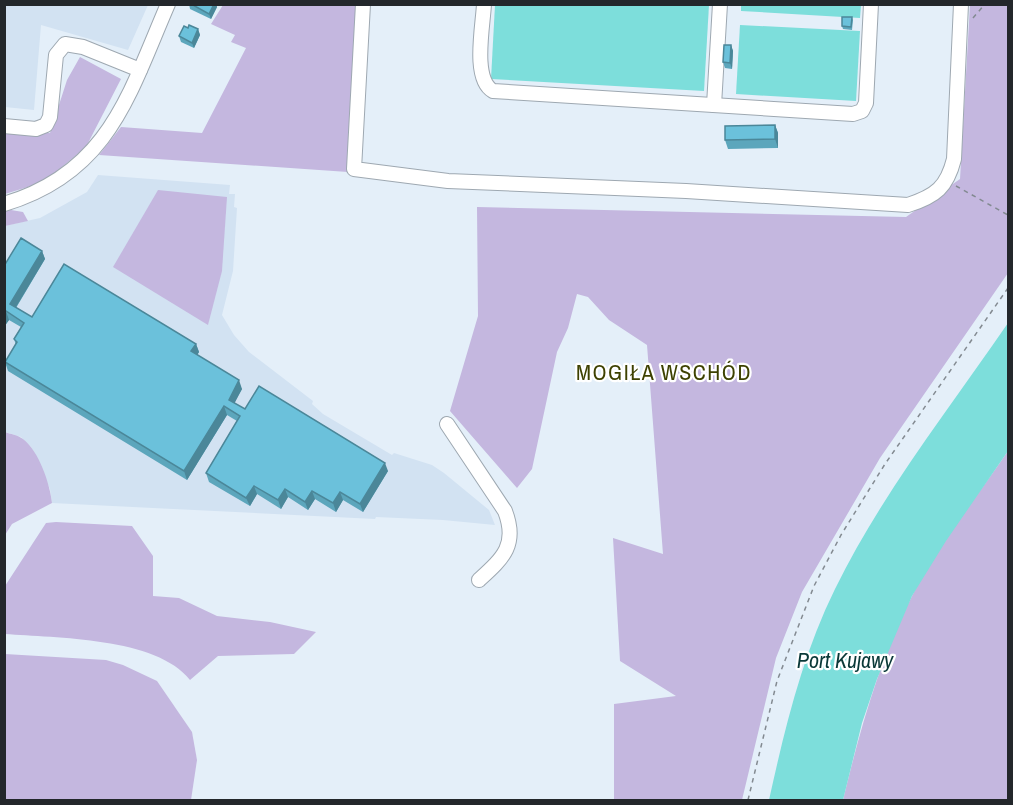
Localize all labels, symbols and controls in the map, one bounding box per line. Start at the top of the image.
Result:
district label: MOGIŁA WSCHÓD [576,357,752,387]
water label: Port Kujawy [797,645,894,675]

